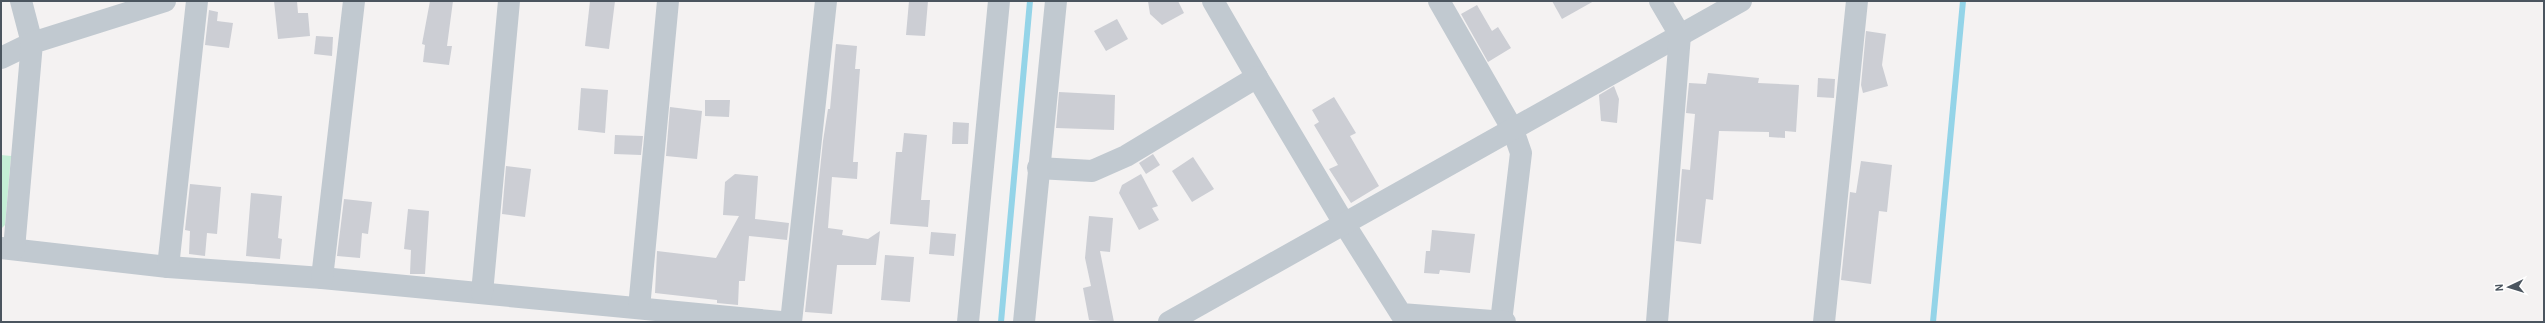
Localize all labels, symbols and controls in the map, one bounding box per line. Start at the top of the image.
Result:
north arrow [2489,267,2529,307]
text: N [2492,284,2505,292]

